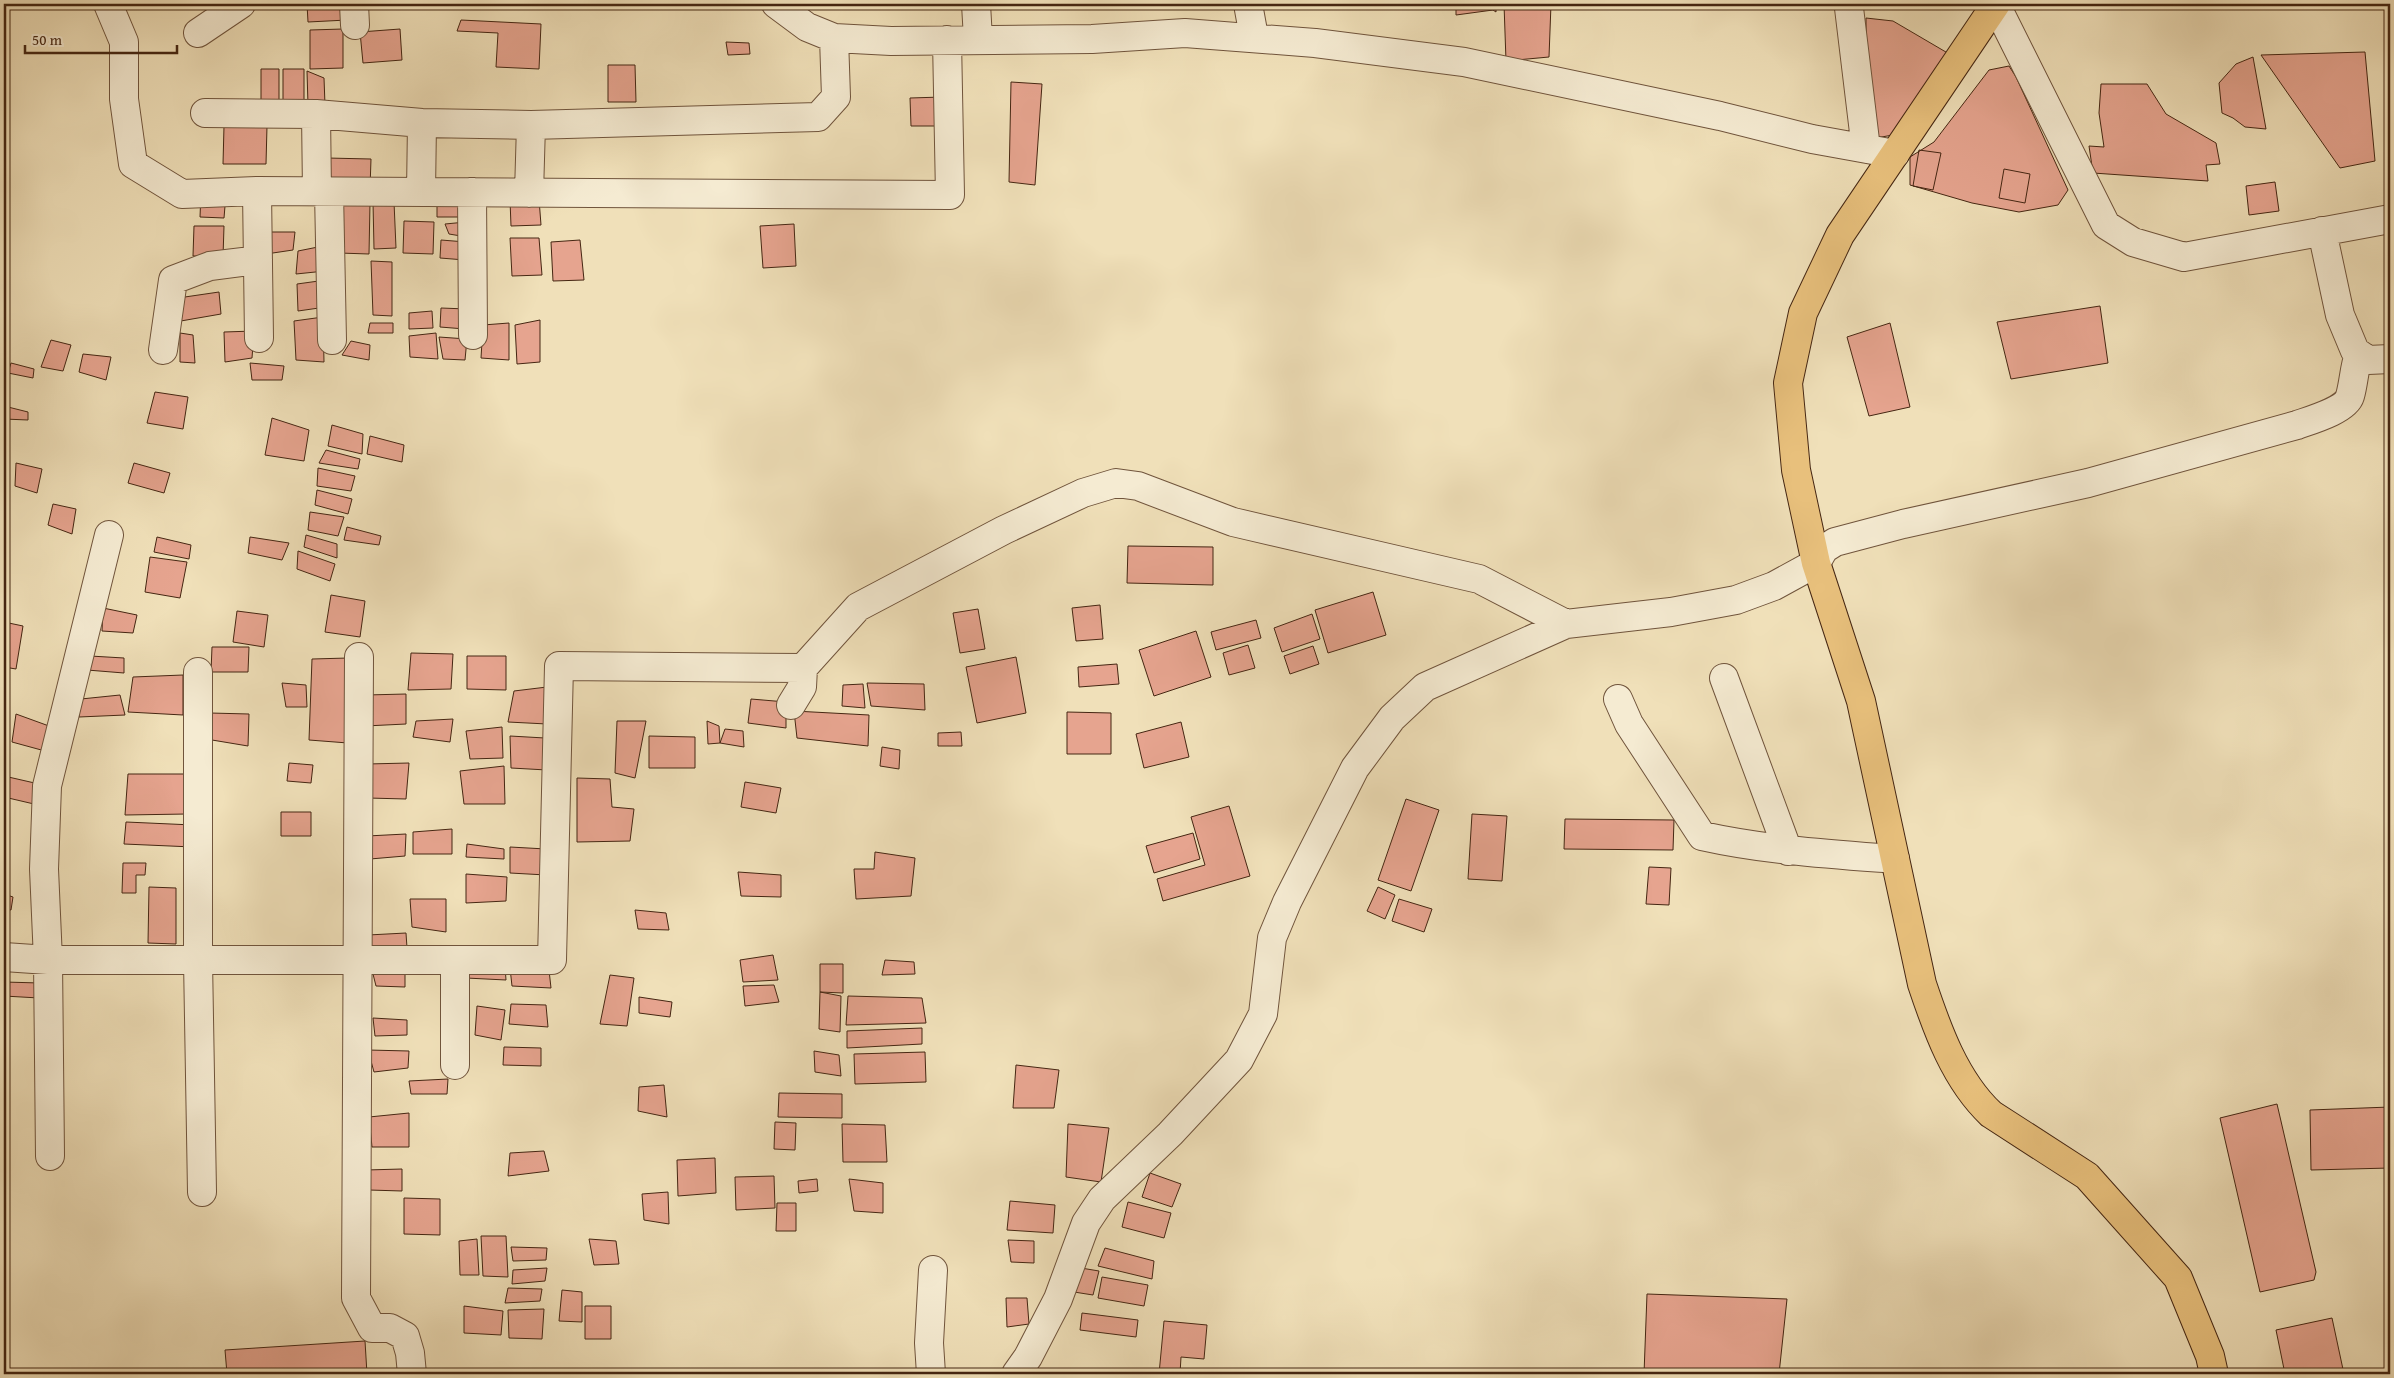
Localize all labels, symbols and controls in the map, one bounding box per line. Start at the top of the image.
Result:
scale bar [25,22,178,54]
text: 50 m [32,29,63,50]

